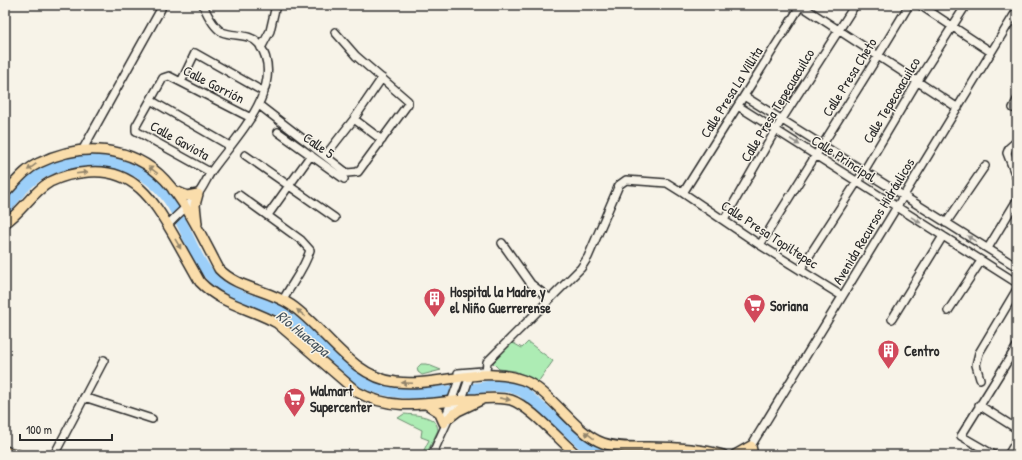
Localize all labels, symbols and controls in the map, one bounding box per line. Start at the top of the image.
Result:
street label: Calle Presa Cheto [817,34,881,120]
street label: Calle Presa La Villita [695,42,767,141]
street label: Calle Presa Tepecuacuilco [736,45,819,166]
street label: Calle Tepecoacuilco [858,53,925,147]
street label: Calle Gorrión [180,61,248,107]
street label: Calle Gaviota [147,116,213,164]
street label: Calle 5 [300,127,338,163]
street label: Calle Principal [808,130,880,187]
one-way arrow [790,138,800,146]
street label: Avenida Recursos Hidráulicos [828,154,918,288]
one-way arrow [27,163,37,171]
one-way arrow [148,166,159,174]
one-way arrow [76,169,88,176]
street label: Calle Presa Topiltepec [717,195,823,274]
one-way arrow [910,216,922,223]
one-way arrow [966,235,978,242]
one-way arrow [175,238,182,250]
place label: Hospital la Madre y el Niño Guerrerense [450,282,551,317]
building icon: Hospital la Madre y el Niño Guerrerense [421,286,447,319]
supermarket icon: Soriana [742,292,768,325]
place label: Soriana [770,296,808,315]
water label: Río Huacapa [272,305,336,362]
one-way arrow [296,309,307,318]
building icon: Centro [875,337,901,370]
place label: Centro [904,341,940,360]
one-way arrow [401,379,413,386]
place label: Walmart Supercenter [310,381,373,418]
supermarket icon: Walmart Supercenter [281,385,307,418]
one-way arrow [499,397,511,403]
scale bar [20,416,112,442]
text: 100 m [26,421,52,438]
one-way arrow [584,430,595,439]

